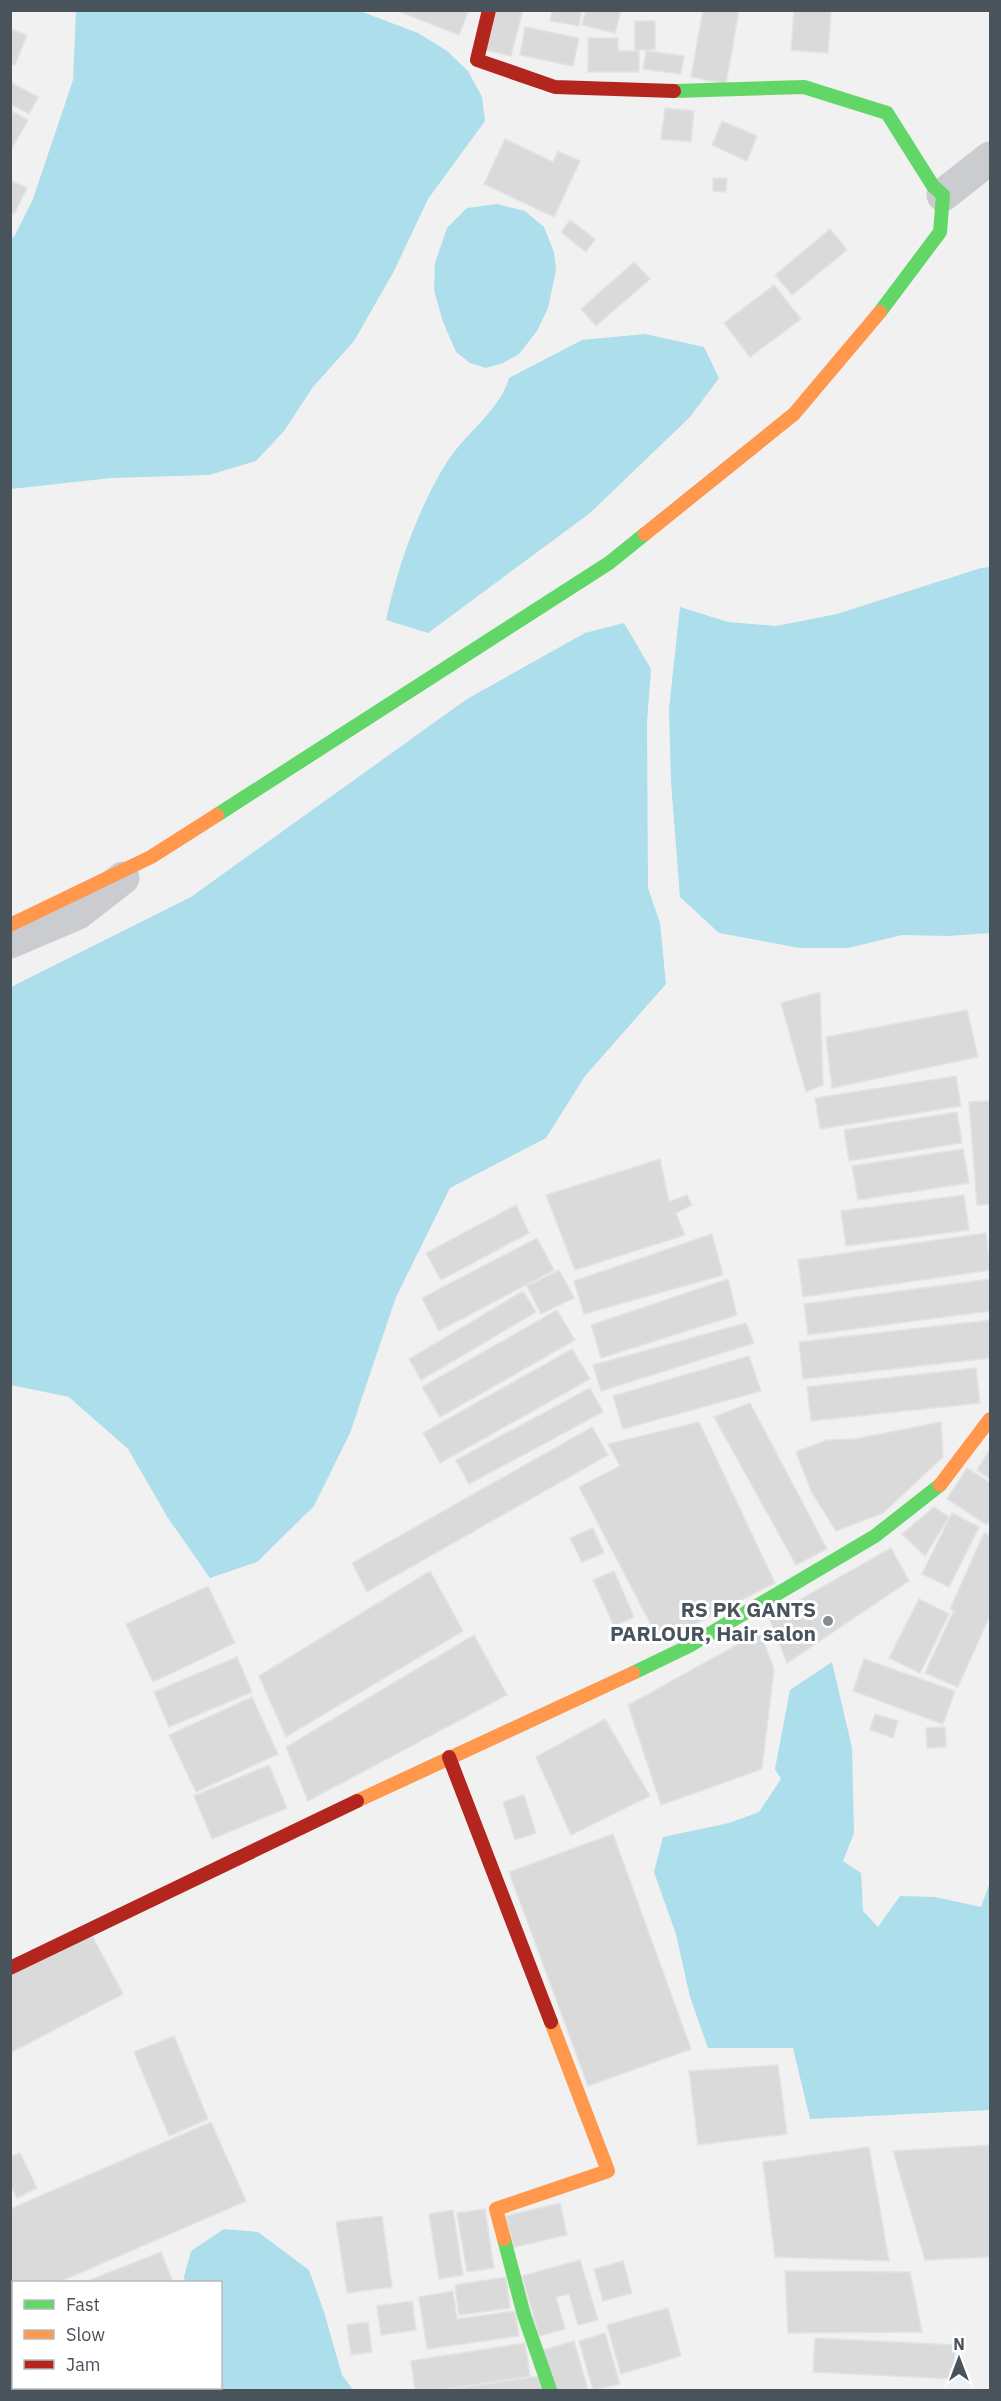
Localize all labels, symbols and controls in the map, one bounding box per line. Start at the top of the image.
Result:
place label: RS PK GANTS PARLOUR, Hair salon [610,1595,816,1647]
marker: RS PK GANTS PARLOUR, Hair salon [821,1614,835,1628]
legend [12,2281,222,2389]
text: Fast [66,2293,100,2316]
text: Slow [66,2323,105,2346]
north arrow [929,2329,989,2389]
text: N [953,2334,965,2354]
text: Jam [66,2353,101,2376]

